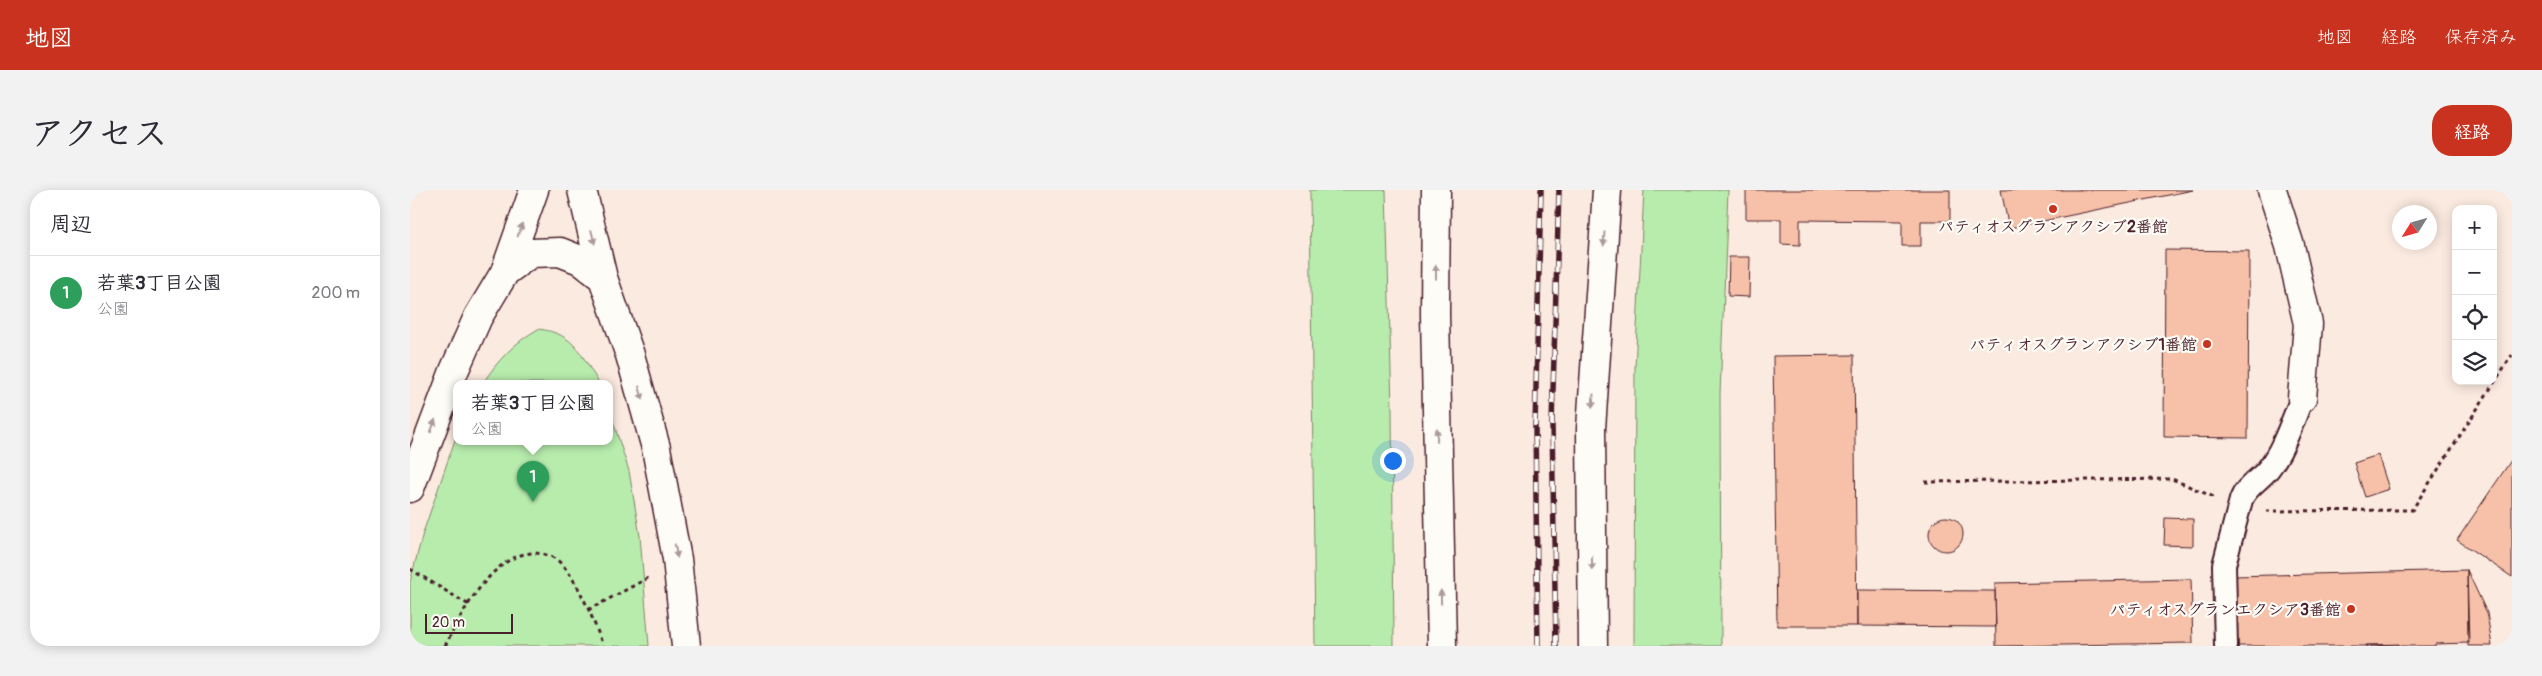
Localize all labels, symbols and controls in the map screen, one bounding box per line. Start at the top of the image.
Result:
text: 地図 [25,24,73,53]
text: 地図 [2317,26,2353,49]
text: 経路 [2381,26,2417,49]
text: 保存済み [2445,26,2517,49]
button: 経路 [2432,105,2512,156]
text: アクセス [30,112,168,156]
marker: パティオスグランアクシブ2番館 [2047,203,2059,215]
north arrow [2392,205,2437,250]
map controls [2452,205,2497,385]
button: + [2452,205,2497,250]
text: 周辺 [50,211,92,238]
place label: パティオスグランアクシブ2番館 [1938,217,2168,237]
one-way arrow [516,222,524,237]
one-way arrow [589,230,597,245]
one-way arrow [1600,231,1608,247]
button: − [2452,250,2497,295]
one-way arrow [1432,264,1440,280]
text: 若葉3丁目公園 [97,271,222,295]
text: 1 [63,283,69,303]
text: 200 m [312,283,360,303]
button: locate [2452,295,2497,340]
text: 公園 [97,299,129,319]
place label: パティオスグランアクシブ1番館 [1970,335,2197,355]
marker: パティオスグランアクシブ1番館 [2201,338,2213,350]
button: layers [2452,340,2497,385]
popup [453,380,613,445]
one-way arrow [637,385,645,400]
text: 若葉3丁目公園 [471,391,595,415]
one-way arrow [1589,393,1597,409]
one-way arrow [429,418,437,433]
text: 公園 [471,419,503,439]
one-way arrow [1433,427,1441,443]
your location [1380,448,1406,474]
pin: 1 [517,461,549,502]
one-way arrow [672,544,680,560]
one-way arrow [1588,555,1596,571]
one-way arrow [1437,589,1445,605]
place label: パティオスグランエクシア3番館 [2110,600,2341,620]
marker: パティオスグランエクシア3番館 [2345,603,2357,615]
scale bar [425,611,512,634]
text: 20 m [432,614,465,631]

